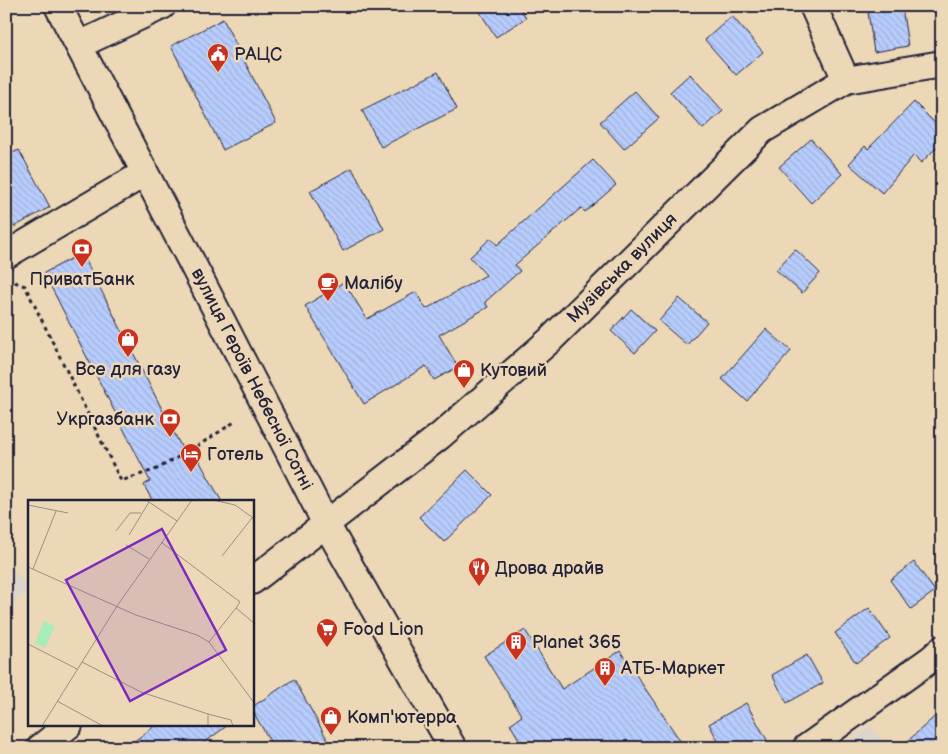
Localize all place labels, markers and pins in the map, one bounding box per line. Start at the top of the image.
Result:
public building icon: РАЦС [206,42,230,73]
place label: РАЦС [234,44,282,65]
bank icon: ПриватБанк [70,237,94,268]
place label: ПриватБанк [30,269,135,290]
cafe icon: Малібу [316,271,340,302]
place label: Малібу [344,273,403,294]
shop icon: Все для газу [116,327,140,358]
shop icon: Кутовий [452,358,476,389]
place label: Все для газу [75,359,181,380]
place label: Кутовий [480,360,547,381]
bank icon: Укргазбанк [158,407,182,438]
place label: Укргазбанк [56,409,154,430]
hotel icon: Готель [179,442,203,473]
place label: Готель [207,444,264,465]
restaurant icon: Дрова драйв [467,556,491,587]
place label: Дрова драйв [495,558,604,579]
supermarket icon: Food Lion [315,617,339,648]
place label: Food Lion [343,619,424,640]
building icon: Planet 365 [504,630,528,661]
place label: Planet 365 [532,632,621,653]
building icon: АТБ-Маркет [593,656,617,687]
place label: АТБ-Маркет [620,658,726,679]
shop icon: Комп'ютерра [319,705,343,736]
place label: Комп'ютерра [347,707,457,728]

